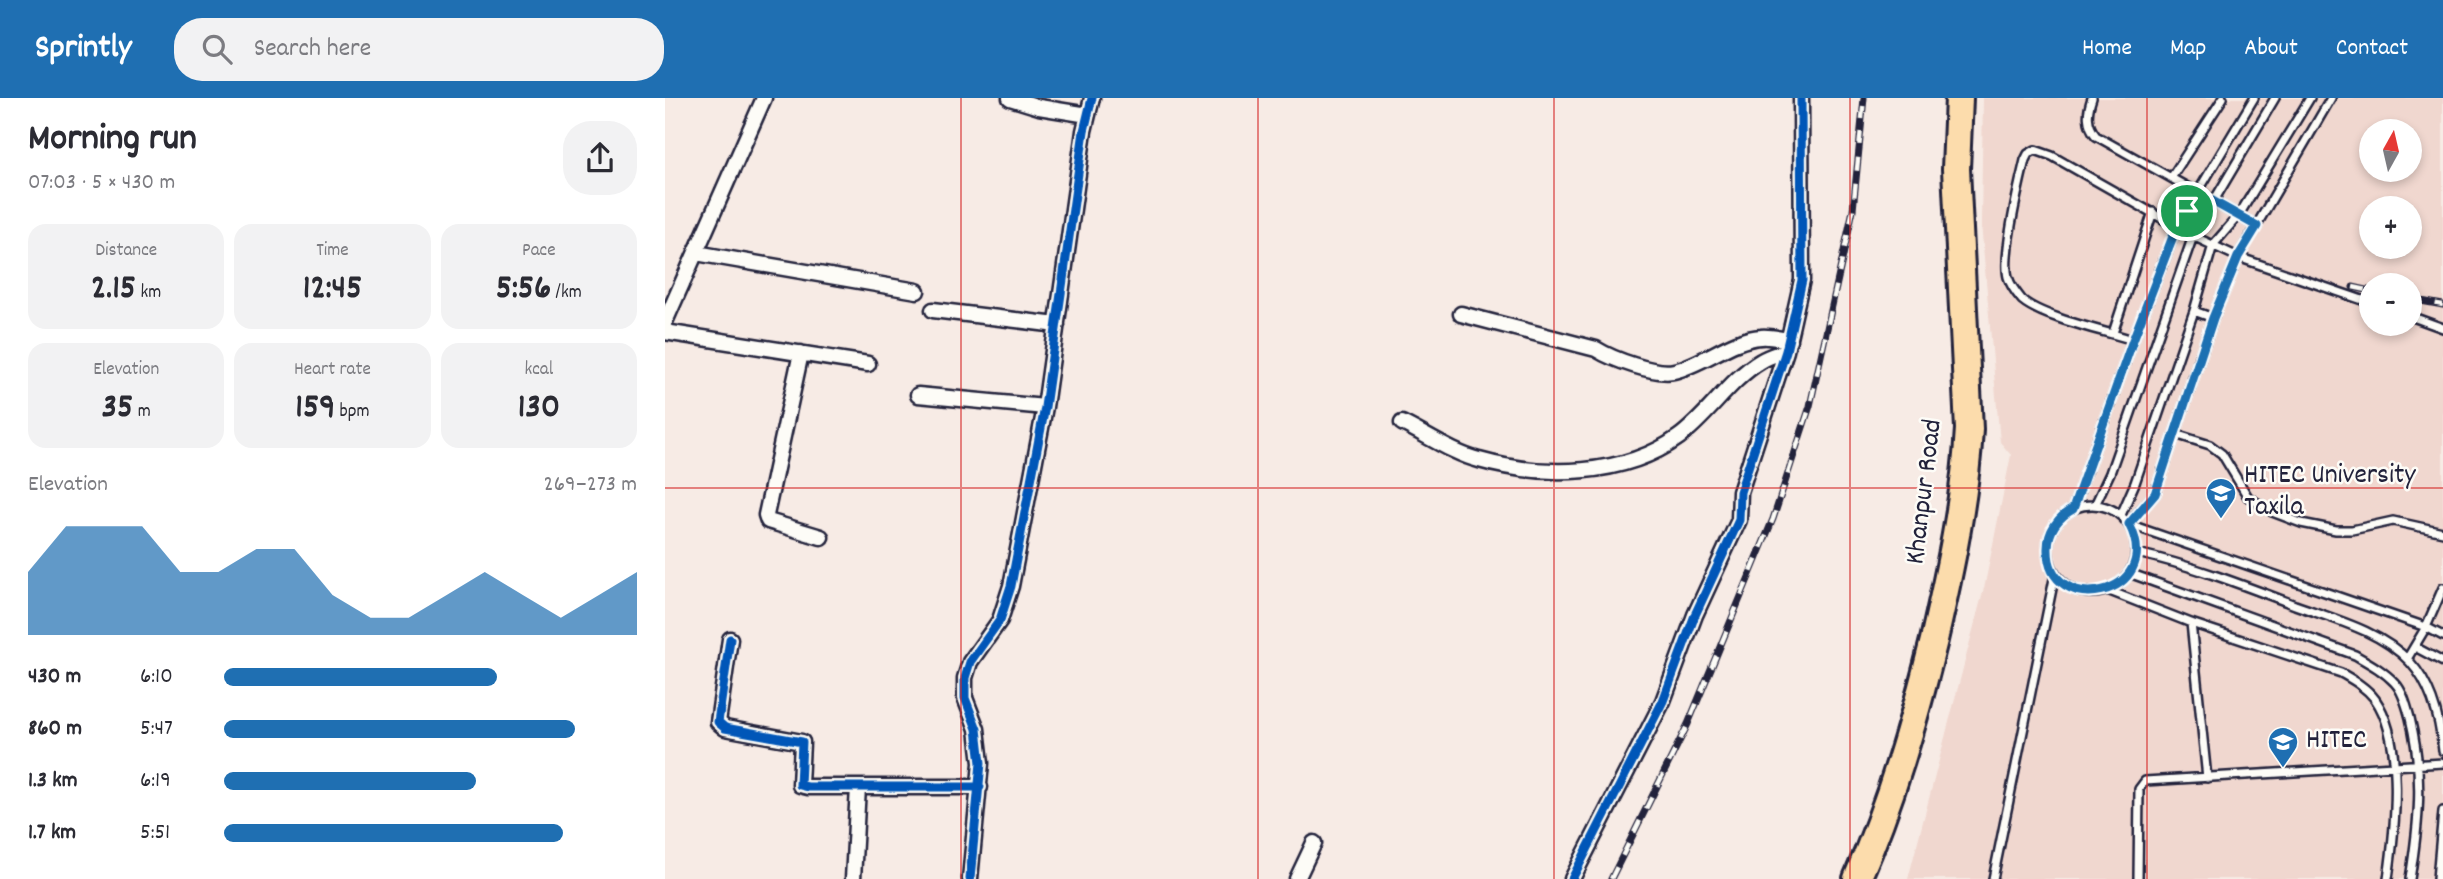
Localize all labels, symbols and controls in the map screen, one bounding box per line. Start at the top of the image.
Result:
search box [174,18,664,81]
text: Sprintly [35,26,132,73]
icon: search [198,30,236,68]
text: Search here [254,31,371,68]
text: Home [2082,32,2132,66]
text: Map [2170,32,2206,66]
text: About [2244,32,2298,66]
text: Contact [2336,32,2408,66]
text: Morning run [28,113,197,168]
north arrow [2359,119,2422,182]
map controls [2359,119,2422,336]
button: share [563,121,637,195]
text: 07:03 · 5 × 430 m [28,167,175,200]
pin [2157,181,2217,241]
icon: arrive [2168,192,2206,230]
button: + [2359,196,2422,259]
text: Distance [95,238,157,265]
text: Time [316,238,349,265]
text: Pace [522,238,556,265]
text: 2.15 [91,265,136,315]
text: 12:45 [303,265,362,315]
text: 5:56 [496,265,551,315]
button: − [2359,273,2422,336]
text: km [136,280,161,307]
text: /km [551,280,582,307]
text: Elevation [93,357,159,384]
text: Heart rate [294,357,371,384]
text: kcal [524,357,553,384]
text: 35 [102,384,133,434]
text: 159 [295,384,335,434]
text: 130 [518,384,560,434]
text: m [133,399,151,426]
text: bpm [335,399,370,426]
street label: Khanpur Road [1897,417,1955,567]
place label: HITEC University Taxila [2244,457,2416,529]
text: Elevation [28,469,108,502]
text: 269–273 m [544,469,637,502]
school or university icon: HITEC University Taxila [2204,476,2238,520]
text: 430 m [28,661,81,694]
text: 6:10 [140,661,173,694]
text: 860 m [28,713,82,746]
text: 5:47 [140,713,173,746]
place label: HITEC [2306,722,2367,762]
school or university icon: HITEC [2266,725,2300,769]
text: 1.3 km [28,765,78,798]
text: 6:19 [140,765,171,798]
text: 1.7 km [28,817,76,850]
text: 5:51 [140,817,170,850]

